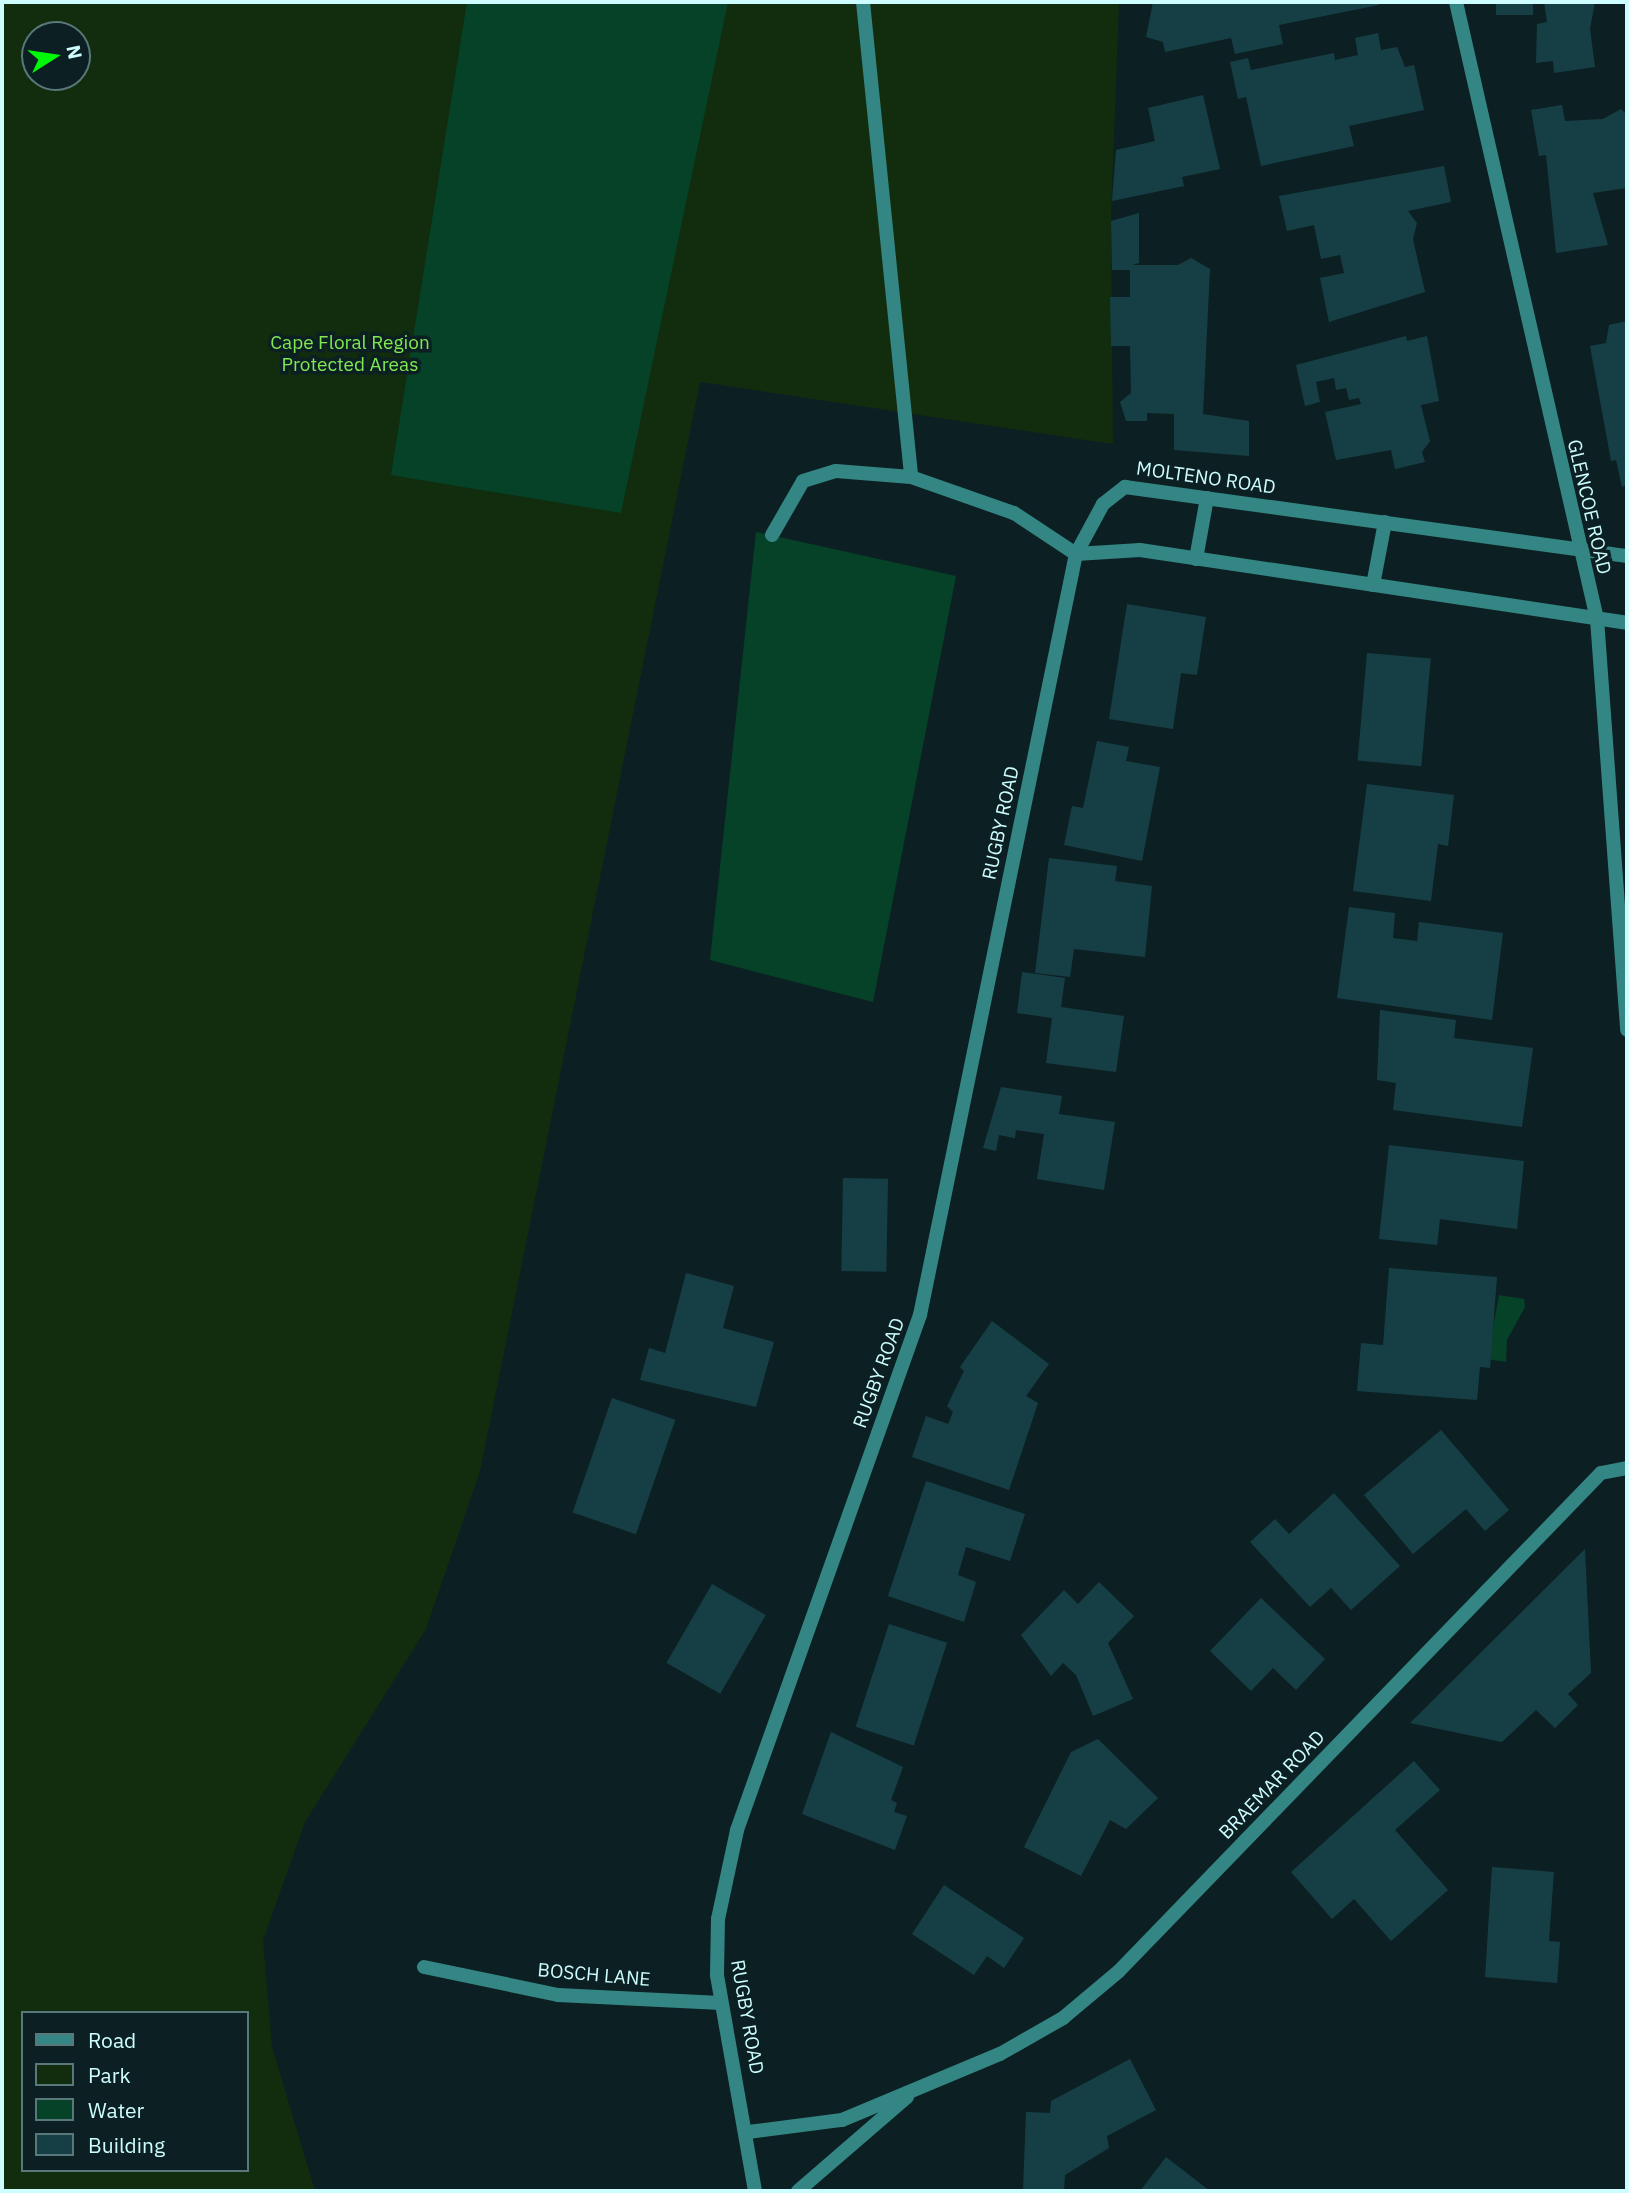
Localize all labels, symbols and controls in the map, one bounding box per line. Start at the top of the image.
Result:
north arrow [21,21,91,91]
text: N [61,43,88,61]
park label: Cape Floral Region Protected Areas [270,332,430,376]
street label: GLENCOE ROAD [1562,437,1616,577]
street label: MOLTENO ROAD [1135,457,1277,499]
street label: RUGBY ROAD [978,764,1024,882]
street label: RUGBY ROAD [849,1315,909,1431]
street label: BRAEMAR ROAD [1214,1726,1330,1844]
street label: RUGBY ROAD [726,1958,768,2076]
street label: BOSCH LANE [537,1959,651,1991]
legend [21,2011,248,2172]
text: Road [88,2026,136,2054]
text: Park [88,2061,131,2089]
text: Water [88,2096,144,2124]
text: Building [88,2131,165,2159]

